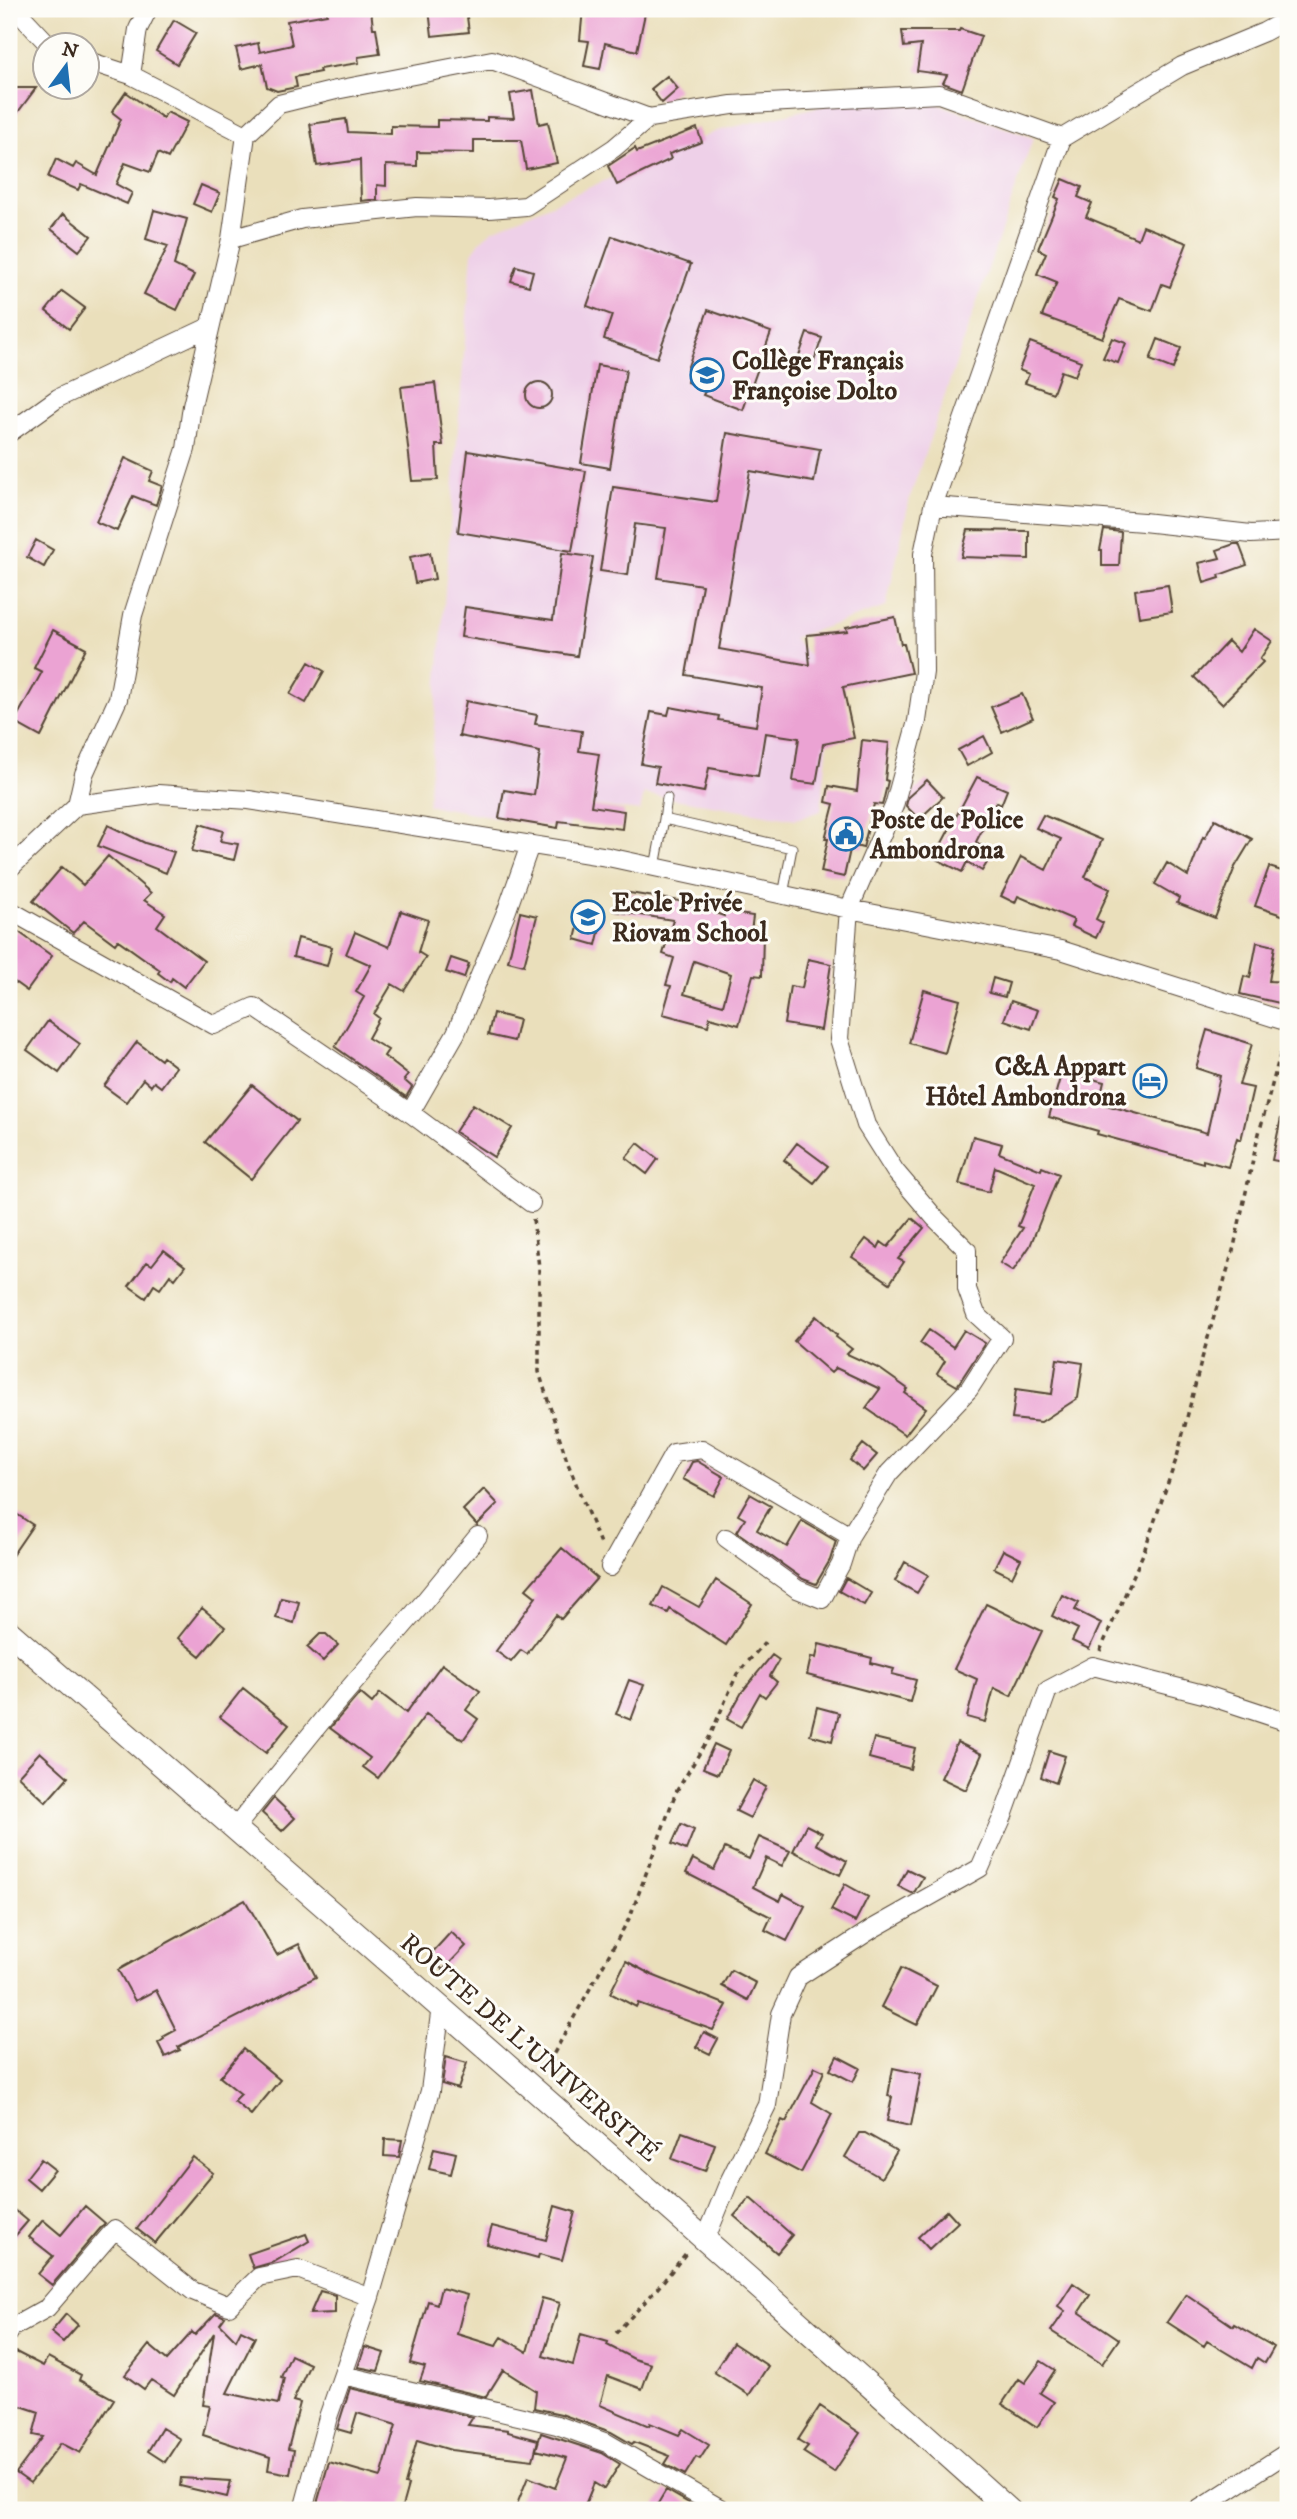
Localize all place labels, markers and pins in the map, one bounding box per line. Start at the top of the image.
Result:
place label: Collège Français Françoise Dolto [732,345,904,408]
school or university icon: Collège Français Françoise Dolto [688,356,726,394]
place label: Poste de Police Ambondrona [869,804,1024,867]
public building icon: Poste de Police Ambondrona [827,815,865,853]
place label: Ecole Privée Riovam School [612,887,769,950]
school or university icon: Ecole Privée Riovam School [569,898,607,936]
place label: C&A Appart Hôtel Ambondrona [925,1051,1127,1114]
hotel icon: C&A Appart Hôtel Ambondrona [1131,1062,1169,1100]

